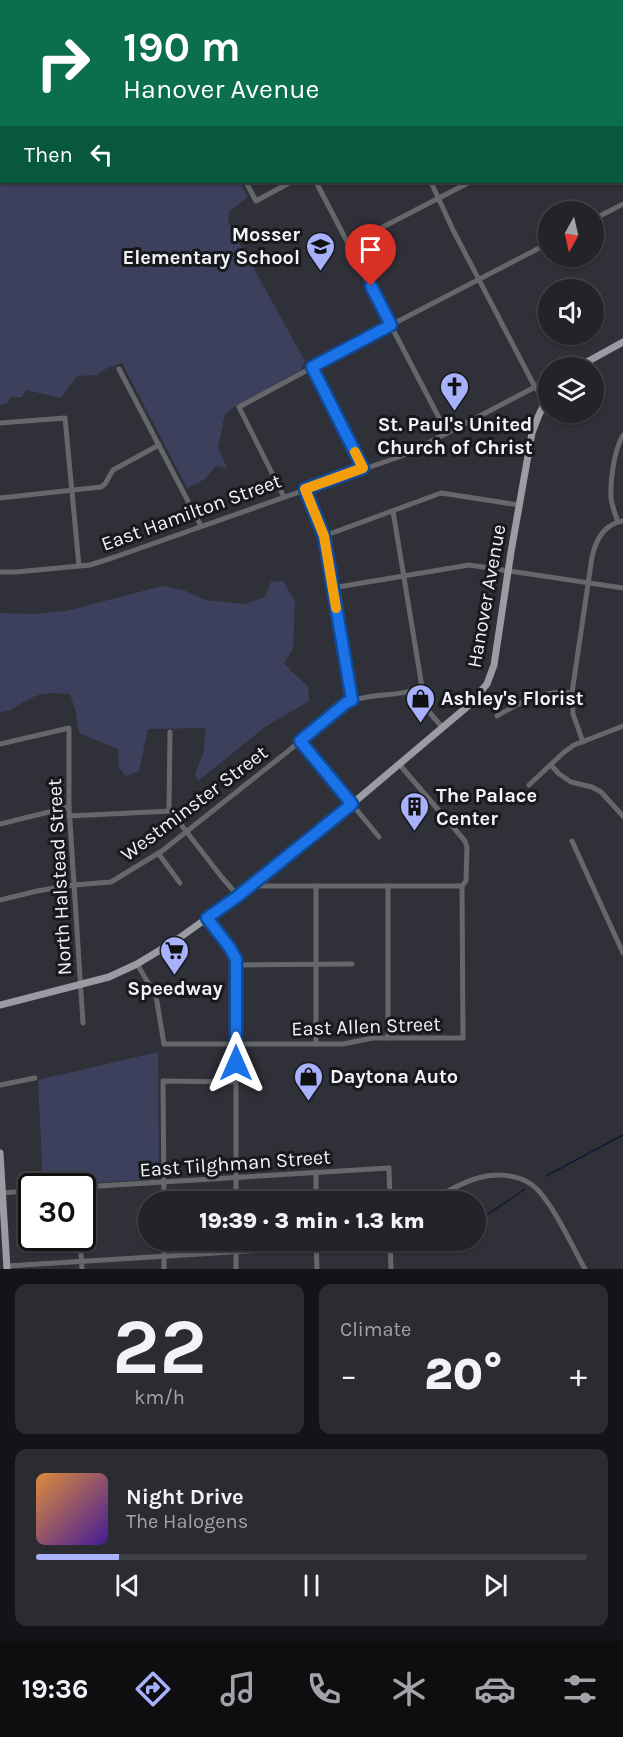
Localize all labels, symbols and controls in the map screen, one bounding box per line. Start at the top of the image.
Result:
text: 190 m [123,22,241,72]
icon: right [24,24,102,102]
text: Hanover Avenue [123,73,319,105]
icon: left [85,138,118,171]
text: Then [24,142,73,168]
north arrow [538,201,604,267]
map controls [538,201,604,423]
place label: Mosser Elementary School [122,223,300,269]
pin [345,224,396,286]
school or university icon: Mosser Elementary School [305,230,337,272]
icon: arrive [354,233,387,266]
button: sound [538,279,604,345]
button: layers [538,357,604,423]
church icon: St. Paul's United Church of Christ [439,370,471,412]
place label: St. Paul's United Church of Christ [377,413,533,459]
street label: East Hamilton Street [98,469,285,556]
street label: Hanover Avenue [463,522,510,670]
shop icon: Ashley's Florist [404,682,436,724]
place label: Ashley's Florist [441,687,584,710]
street label: Westminster Street [117,741,272,866]
street label: North Halstead Street [43,778,76,976]
place label: The Palace Center [436,784,537,830]
building icon: The Palace Center [399,790,431,832]
supermarket icon: Speedway [159,934,191,976]
place label: Speedway [127,977,223,1000]
street label: East Allen Street [291,1012,442,1041]
position arrow [204,1031,268,1095]
shop icon: Daytona Auto [293,1060,325,1102]
place label: Daytona Auto [330,1065,458,1088]
street label: East Tilghman Street [139,1145,332,1182]
speed limit sign: 30 [18,1173,96,1251]
text: 19:39 · 3 min · 1.3 km [199,1208,425,1234]
text: 22 [112,1301,207,1393]
text: Climate [340,1318,411,1341]
text: 20° [424,1348,503,1400]
text: − [340,1356,357,1394]
text: + [570,1356,587,1394]
text: km/h [134,1386,185,1409]
text: Night Drive [126,1484,244,1510]
text: The Halogens [126,1510,248,1533]
icon: previous [111,1569,144,1602]
icon: pause [295,1569,328,1602]
icon: next [479,1569,512,1602]
icon: directions [132,1668,174,1710]
icon: music [217,1668,259,1710]
icon: phone [303,1668,345,1710]
icon: climate [388,1668,430,1710]
icon: car [474,1668,516,1710]
icon: filters [559,1668,601,1710]
text: 19:36 [22,1673,88,1705]

